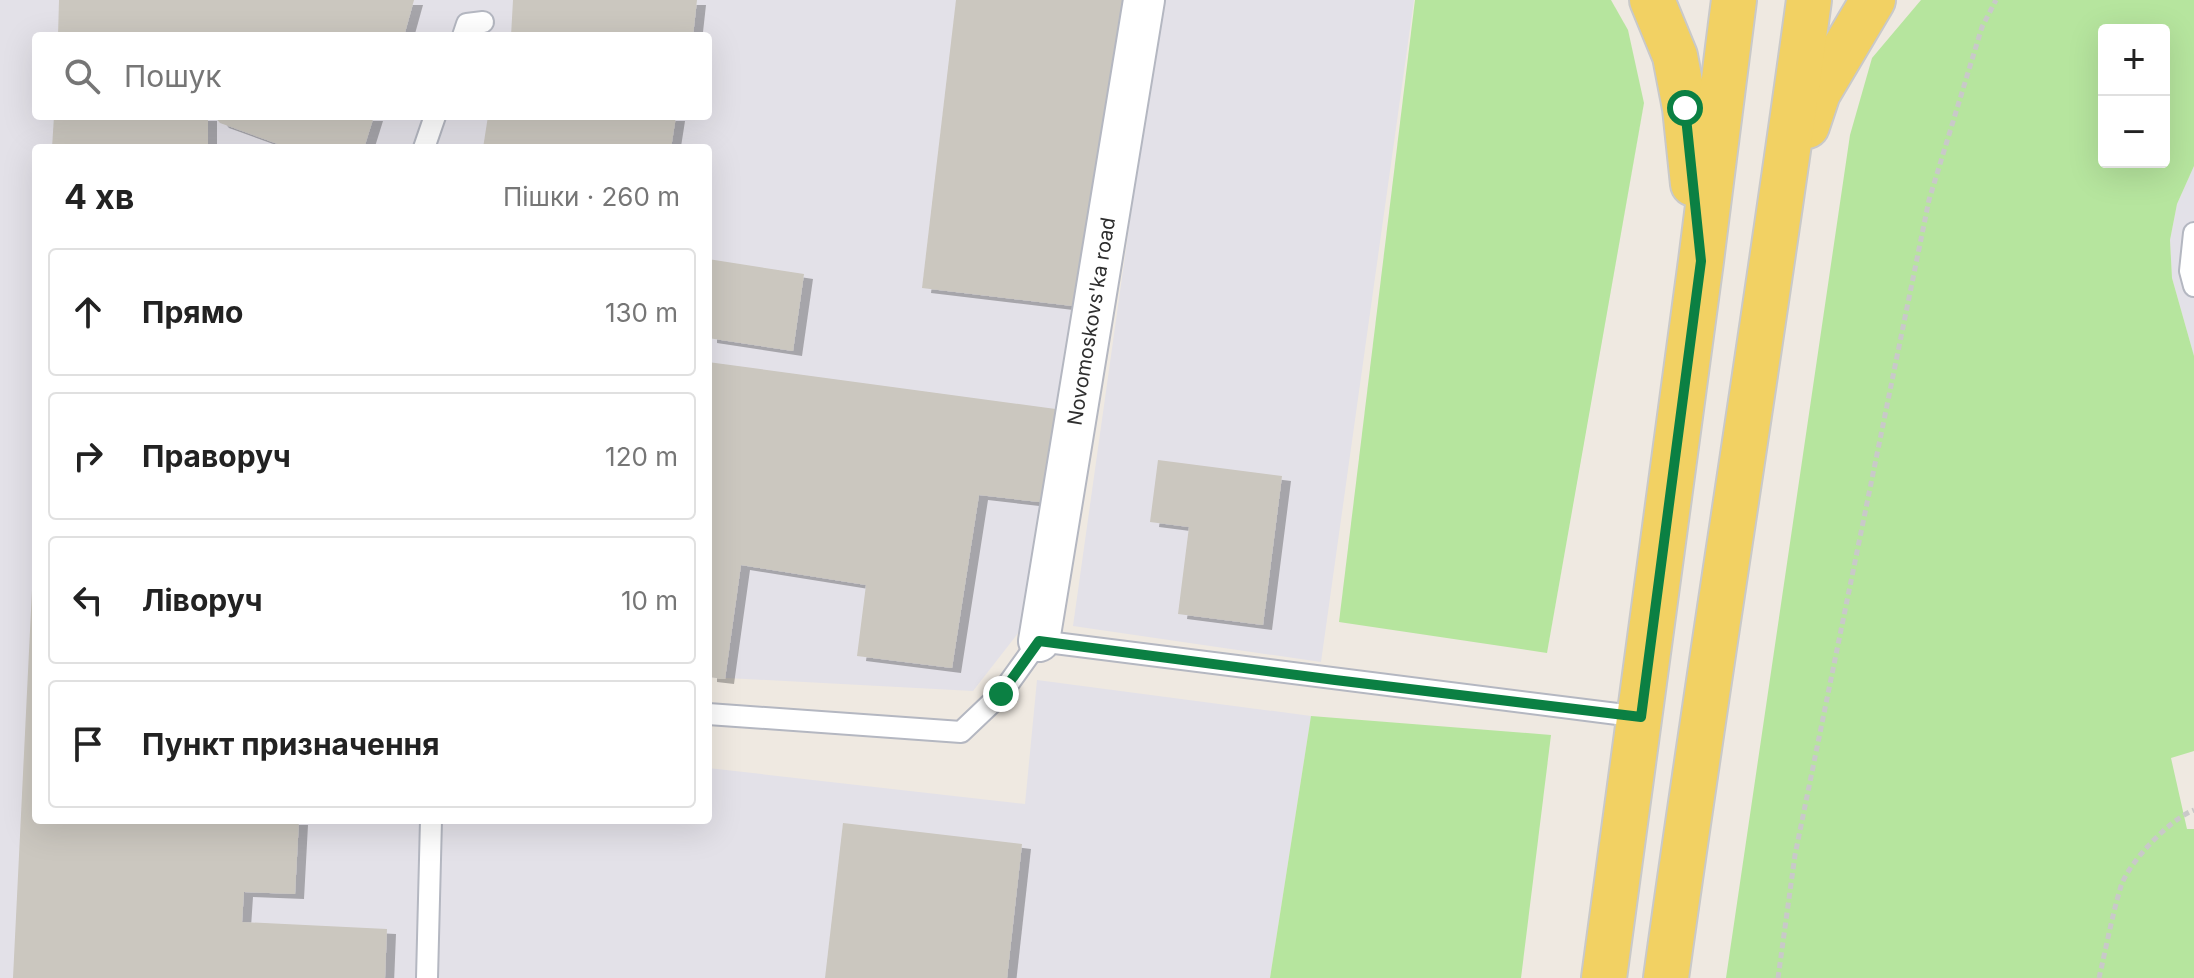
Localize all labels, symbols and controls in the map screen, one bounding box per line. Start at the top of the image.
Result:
map controls [2098,24,2170,168]
button: + [2098,24,2170,96]
search box [32,32,712,120]
icon: search [60,54,104,98]
text: Пошук [124,58,222,94]
route start [1667,90,1703,126]
button: − [2098,96,2170,168]
text: 4 хв [64,176,134,217]
text: Пішки · 260 m [503,181,680,212]
street label: Novomoskovs'ka road [1063,216,1120,427]
icon: ahead [66,290,110,334]
text: Прямо [142,294,243,330]
text: 130 m [605,297,678,328]
icon: right [66,434,110,478]
text: Праворуч [142,438,291,474]
text: 120 m [605,441,678,472]
icon: left [66,578,110,622]
text: Ліворуч [142,582,262,618]
text: 10 m [621,585,678,616]
route end [983,676,1019,712]
icon: arrive [66,722,110,766]
text: Пункт призначення [142,726,440,762]

